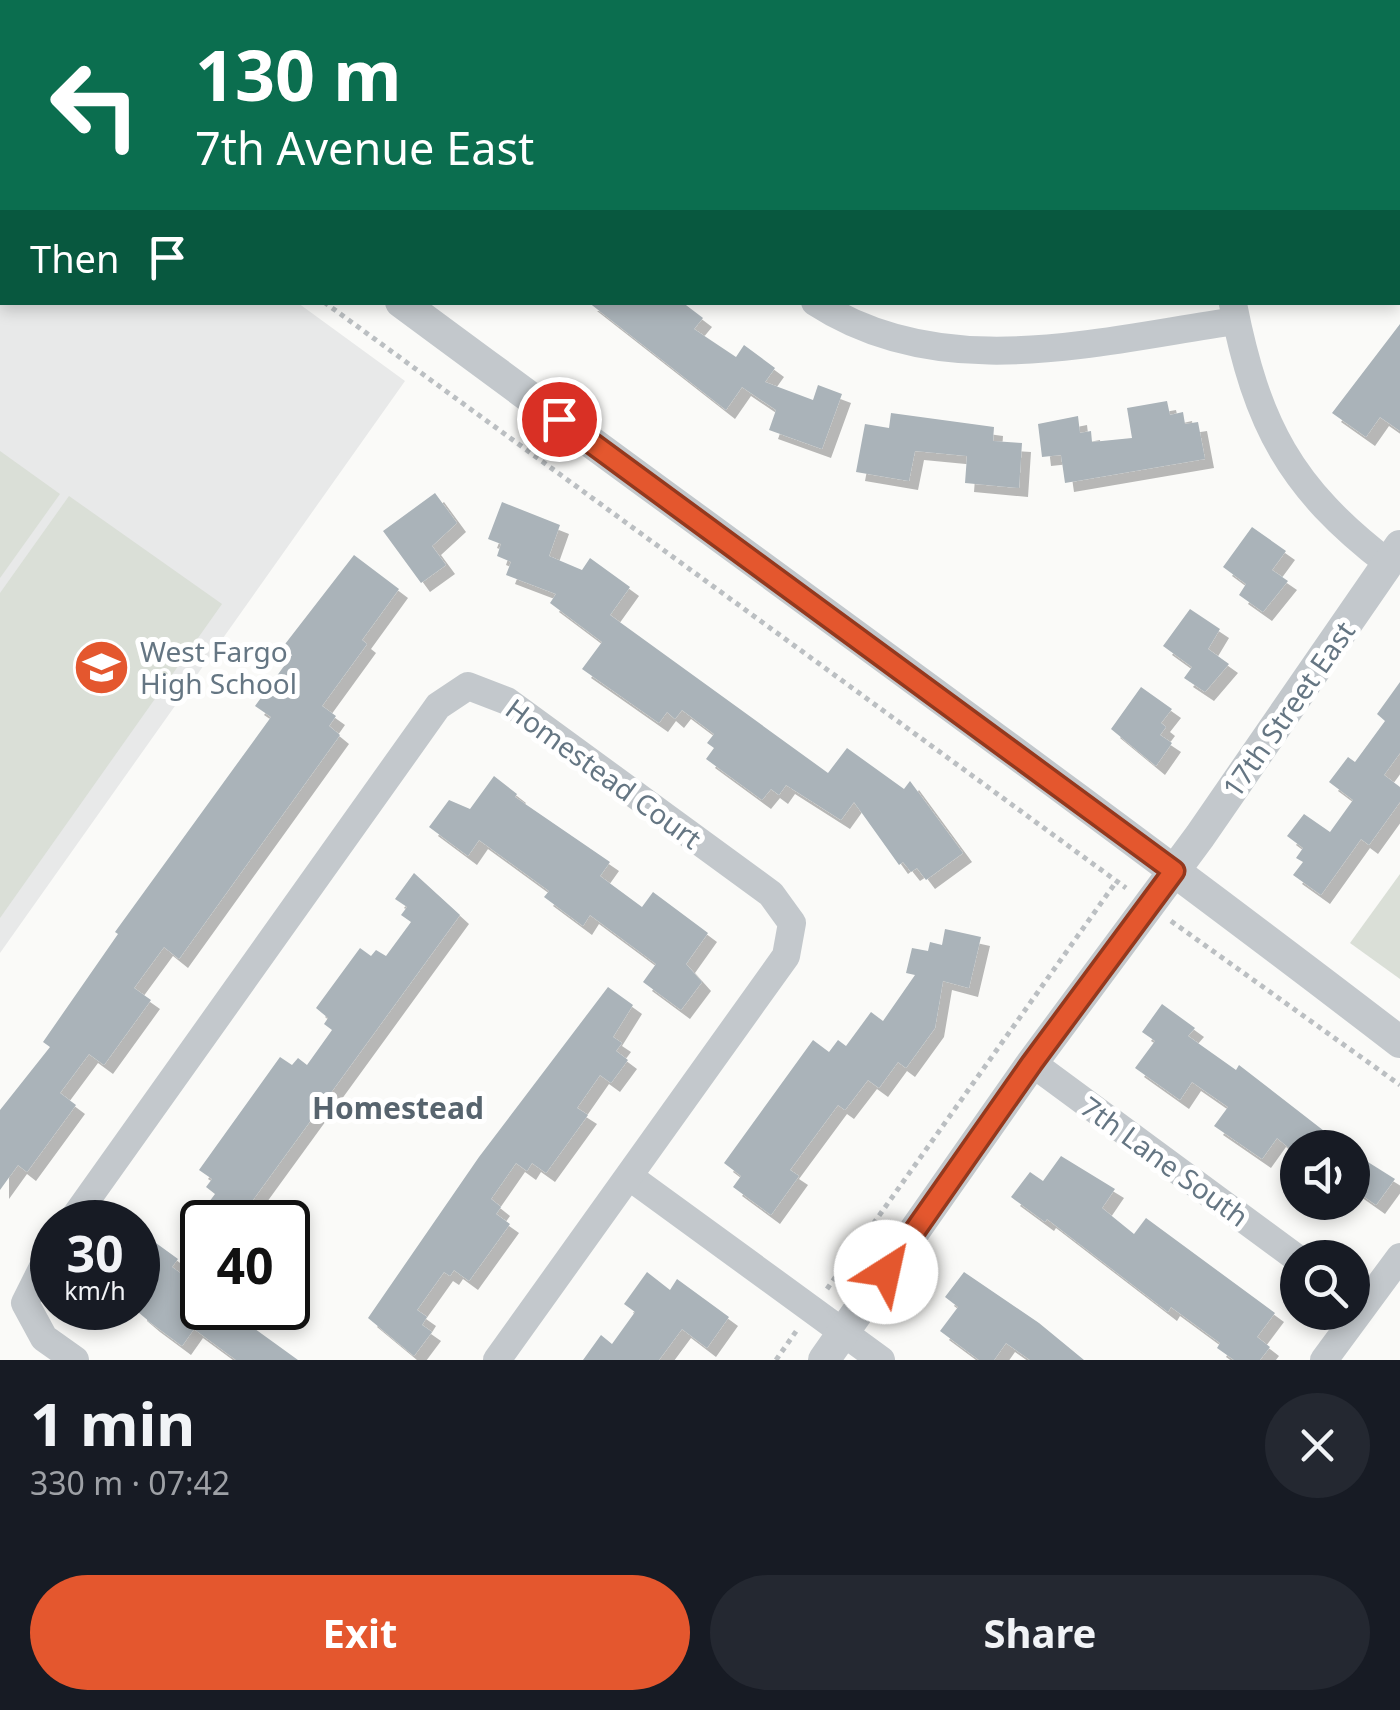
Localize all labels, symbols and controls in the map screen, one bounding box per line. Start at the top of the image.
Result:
text: 130 m [195,26,402,122]
icon: left [30,40,160,170]
text: 7th Avenue East [195,117,534,178]
icon: arrive [140,230,195,285]
text: Then [30,232,120,284]
pin [517,377,602,462]
icon: arrive [532,392,587,447]
street label: 17th Street East [1213,613,1363,805]
place label: West Fargo High School [140,632,297,702]
school or university icon: West Fargo High School [71,637,131,697]
street label: Homestead Court [499,689,709,857]
district label: Homestead [312,1087,484,1128]
street label: 7th Lane South [1074,1087,1256,1235]
map controls [1280,1130,1370,1330]
button: sound [1280,1130,1370,1220]
speed limit sign: 40 [180,1200,310,1330]
text: 30 [66,1219,124,1287]
position arrow [834,1220,938,1324]
button: search [1280,1240,1370,1330]
text: km/h [64,1273,126,1307]
text: 1 min [30,1382,195,1464]
button: close [1265,1393,1370,1498]
text: 330 m · 07:42 [30,1461,230,1504]
button: Exit [30,1575,690,1690]
button: Share [710,1575,1370,1690]

